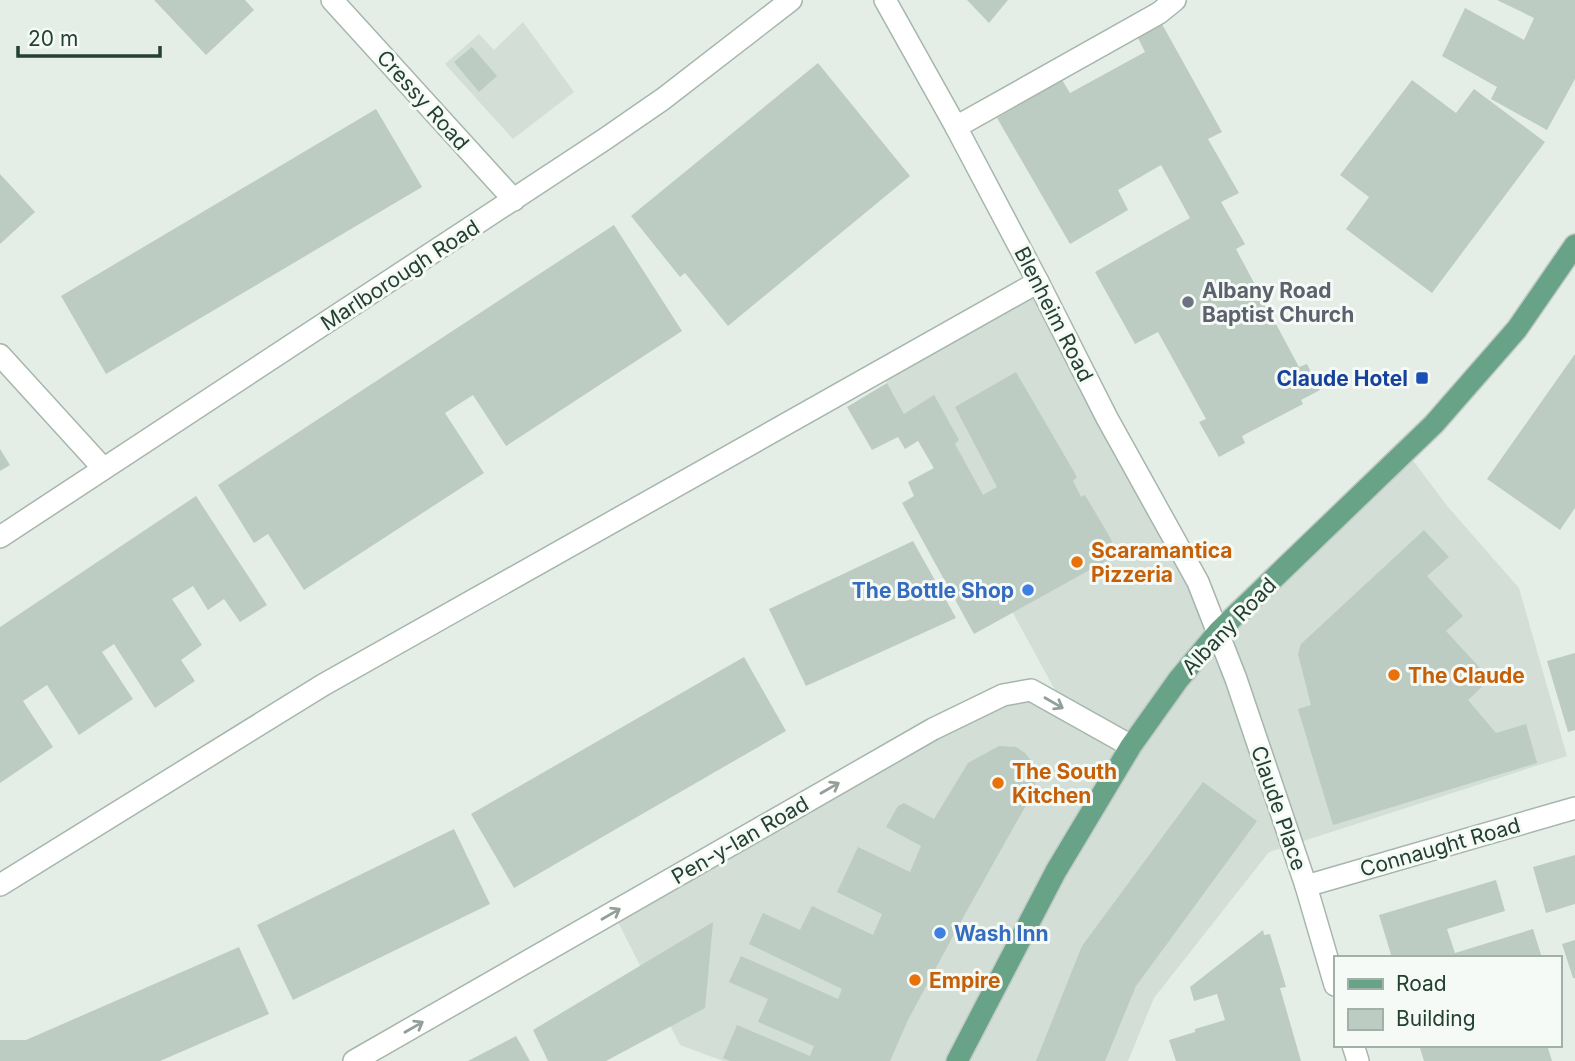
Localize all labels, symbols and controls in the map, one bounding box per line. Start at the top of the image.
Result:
scale bar [18,14,159,58]
text: 20 m [28,26,78,51]
street label: Cressy Road [372,45,474,155]
street label: Marlborough Road [316,214,484,336]
street label: Blenheim Road [1009,242,1099,386]
place label: Albany Road Baptist Church [1202,278,1354,327]
marker: Albany Road Baptist Church [1180,294,1196,310]
place label: Claude Hotel [1277,366,1408,391]
marker: Claude Hotel [1414,370,1430,386]
place label: Scaramantica Pizzeria [1091,538,1233,587]
marker: Scaramantica Pizzeria [1069,554,1085,570]
street label: Albany Road [1177,572,1281,680]
place label: The Bottle Shop [852,578,1014,603]
marker: The Bottle Shop [1020,582,1036,598]
place label: The Claude [1408,663,1525,688]
marker: The Claude [1386,667,1402,683]
one-way arrow [1043,697,1063,711]
street label: Claude Place [1246,742,1312,874]
place label: The South Kitchen [1012,759,1117,808]
marker: The South Kitchen [990,775,1006,791]
one-way arrow [819,781,839,795]
street label: Pen-y-lan Road [667,791,813,889]
street label: Connaught Road [1357,812,1523,882]
one-way arrow [600,907,621,920]
place label: Wash Inn [954,921,1049,946]
marker: Wash Inn [932,925,948,941]
legend [1334,956,1561,1047]
place label: Empire [929,968,1000,993]
text: Road [1396,971,1447,996]
marker: Empire [907,972,923,988]
text: Building [1396,1006,1476,1031]
one-way arrow [403,1020,423,1034]

